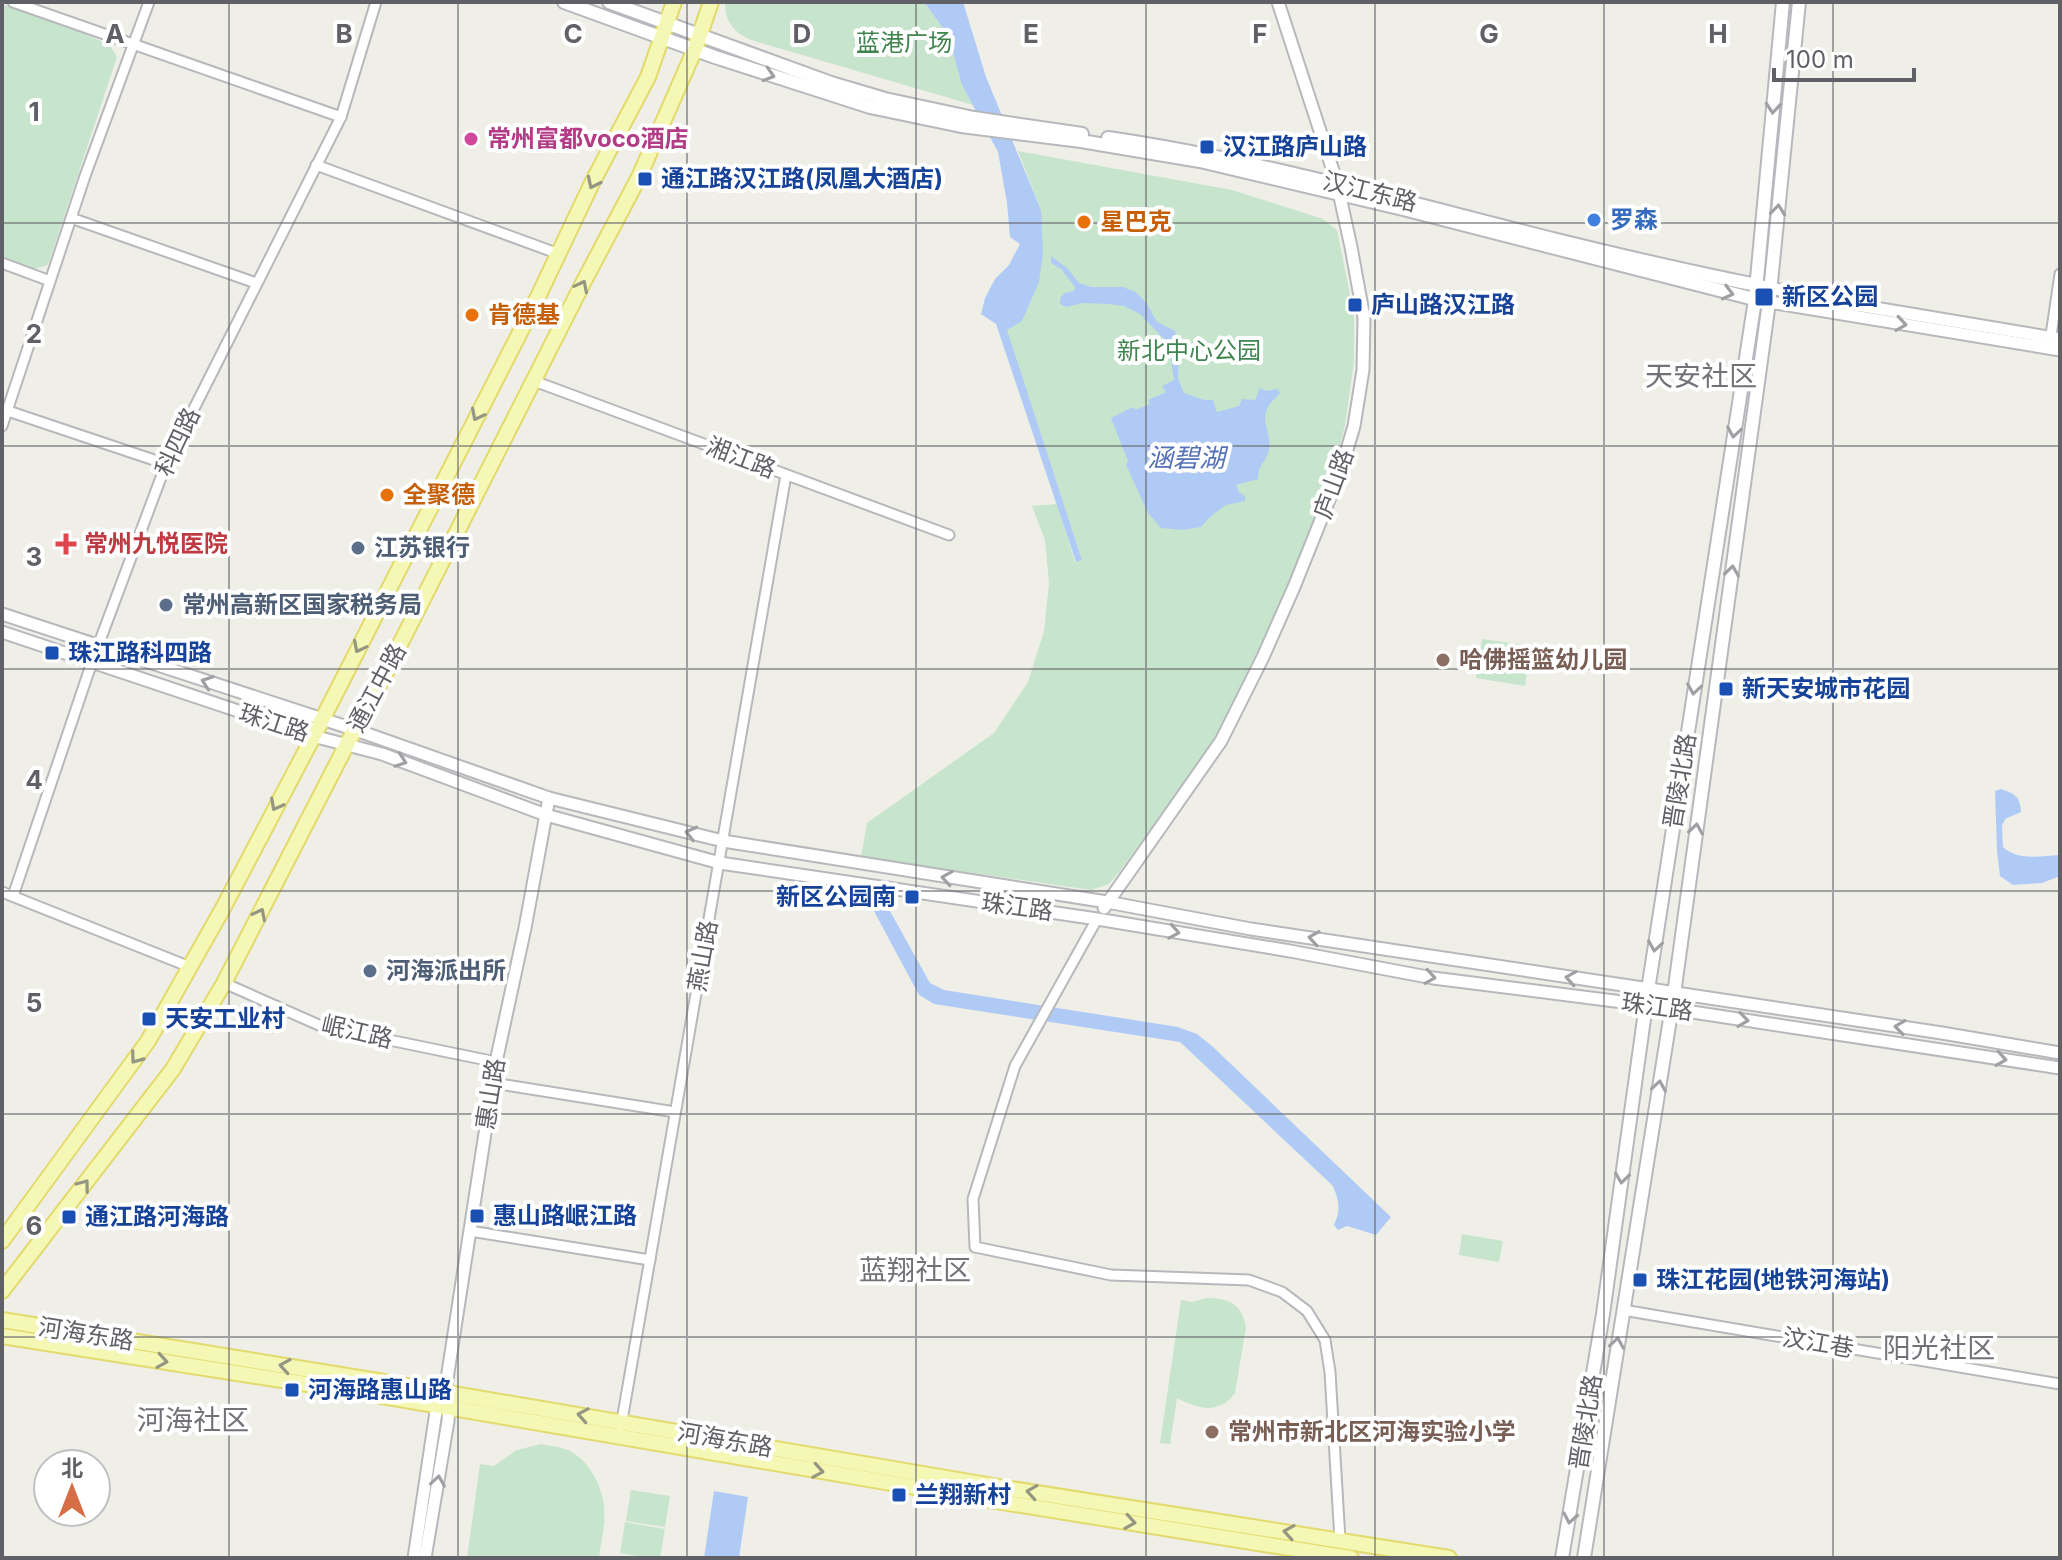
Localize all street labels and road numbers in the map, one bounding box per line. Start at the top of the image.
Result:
street label: 汉江东路 [1320,166,1420,217]
street label: 科四路 [149,403,206,481]
street label: 湘江路 [702,431,780,484]
street label: 庐山路 [1308,445,1359,523]
street label: 通江中路 [341,639,412,737]
street label: 珠江路 [235,698,313,747]
street label: 晋陵北路 [1658,731,1701,831]
street label: 珠江路 [979,887,1055,926]
street label: 燕山路 [682,918,723,994]
street label: 珠江路 [1619,987,1695,1026]
street label: 岷江路 [319,1009,395,1054]
street label: 惠山路 [471,1056,510,1132]
street label: 河海东路 [36,1312,136,1355]
street label: 汶江巷 [1780,1322,1856,1363]
street label: 晋陵北路 [1564,1372,1607,1472]
street label: 河海东路 [675,1417,775,1462]

